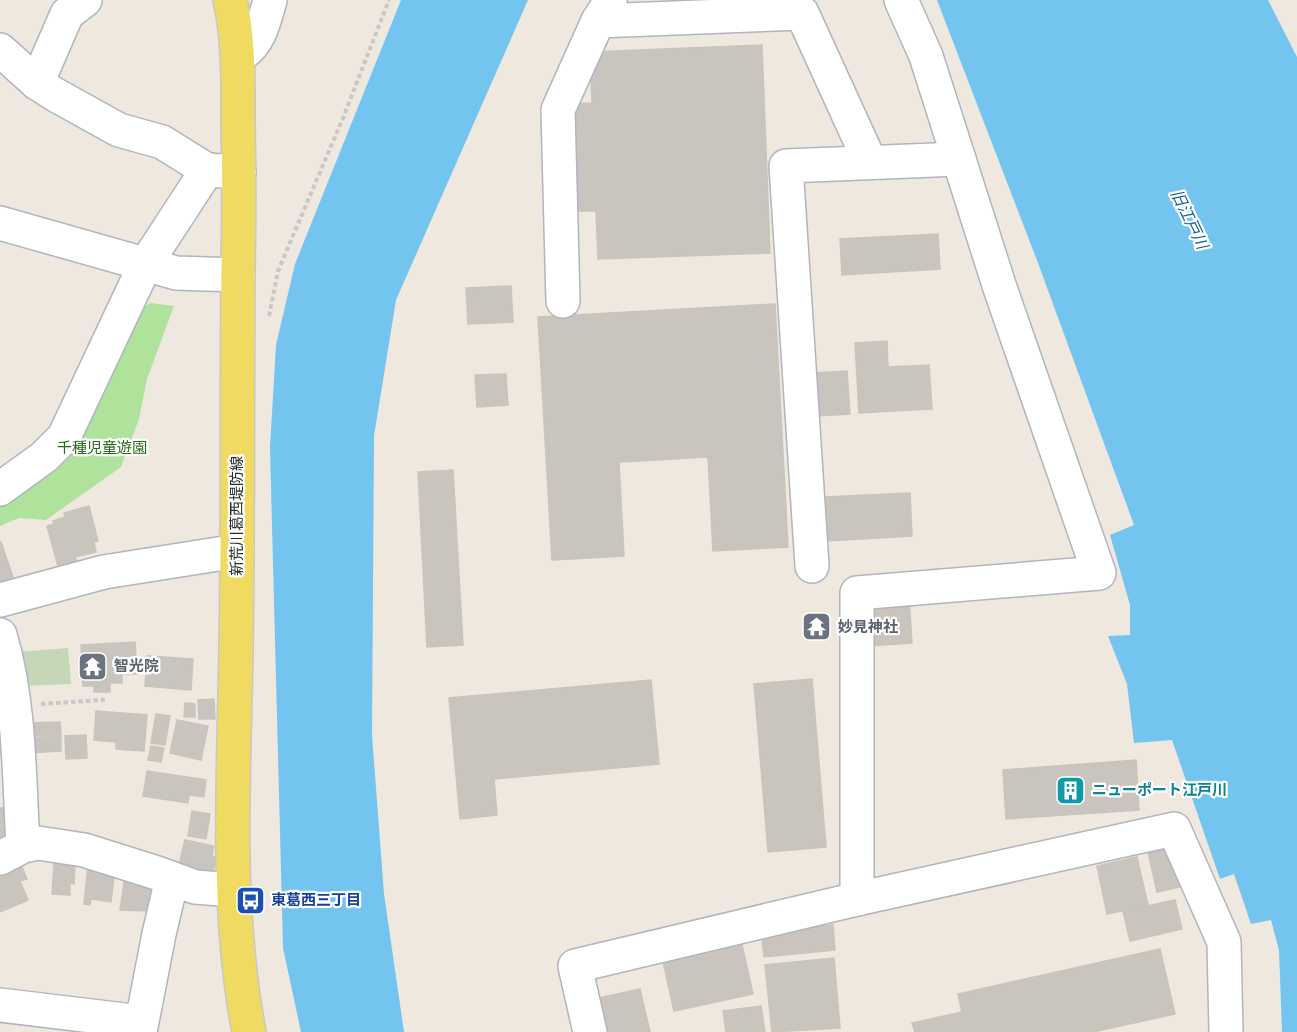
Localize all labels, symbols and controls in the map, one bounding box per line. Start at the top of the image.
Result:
water label: 旧江戸川 [1167,186,1213,254]
park label: 千種児童遊園 [57,439,147,457]
street label: 新荒川葛西堤防線 [228,456,246,576]
temple icon: 妙見神社 [801,611,833,643]
place label: 妙見神社 [838,618,898,636]
temple icon: 智光院 [77,650,109,682]
place label: 智光院 [114,657,159,675]
building icon: ニューポート江戸川 [1055,774,1087,806]
place label: ニューポート江戸川 [1092,781,1227,799]
bus stop icon: 東葛西三丁目 [234,884,266,916]
place label: 東葛西三丁目 [271,891,361,909]

